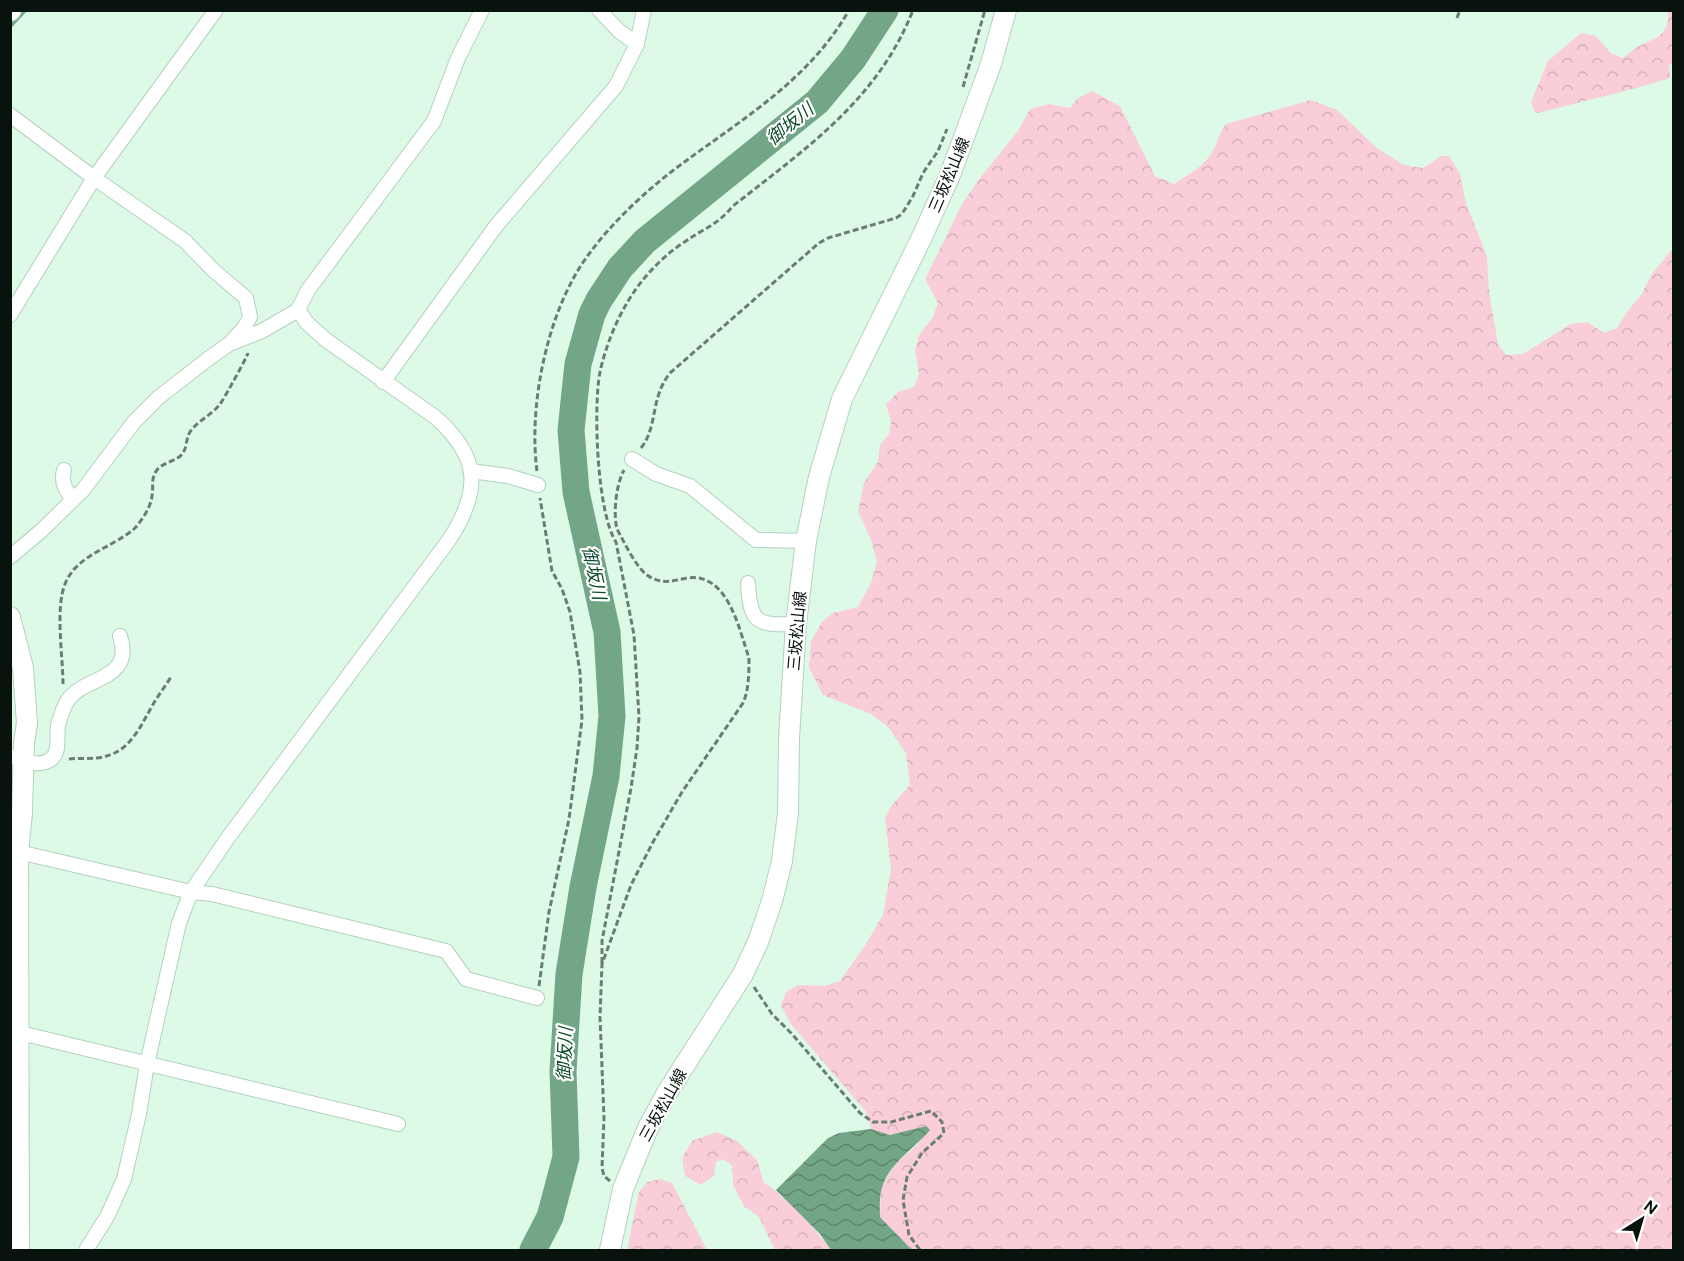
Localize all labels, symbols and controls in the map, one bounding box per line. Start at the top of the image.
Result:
water label: 御坂川 [761,96,820,150]
street label: 三坂松山線 [924,134,974,216]
water label: 御坂川 [577,544,612,604]
street label: 三坂松山線 [783,590,811,672]
water label: 御坂川 [552,1025,578,1081]
street label: 三坂松山線 [634,1065,692,1145]
north arrow [1612,1189,1672,1249]
text: N [1640,1196,1662,1219]

